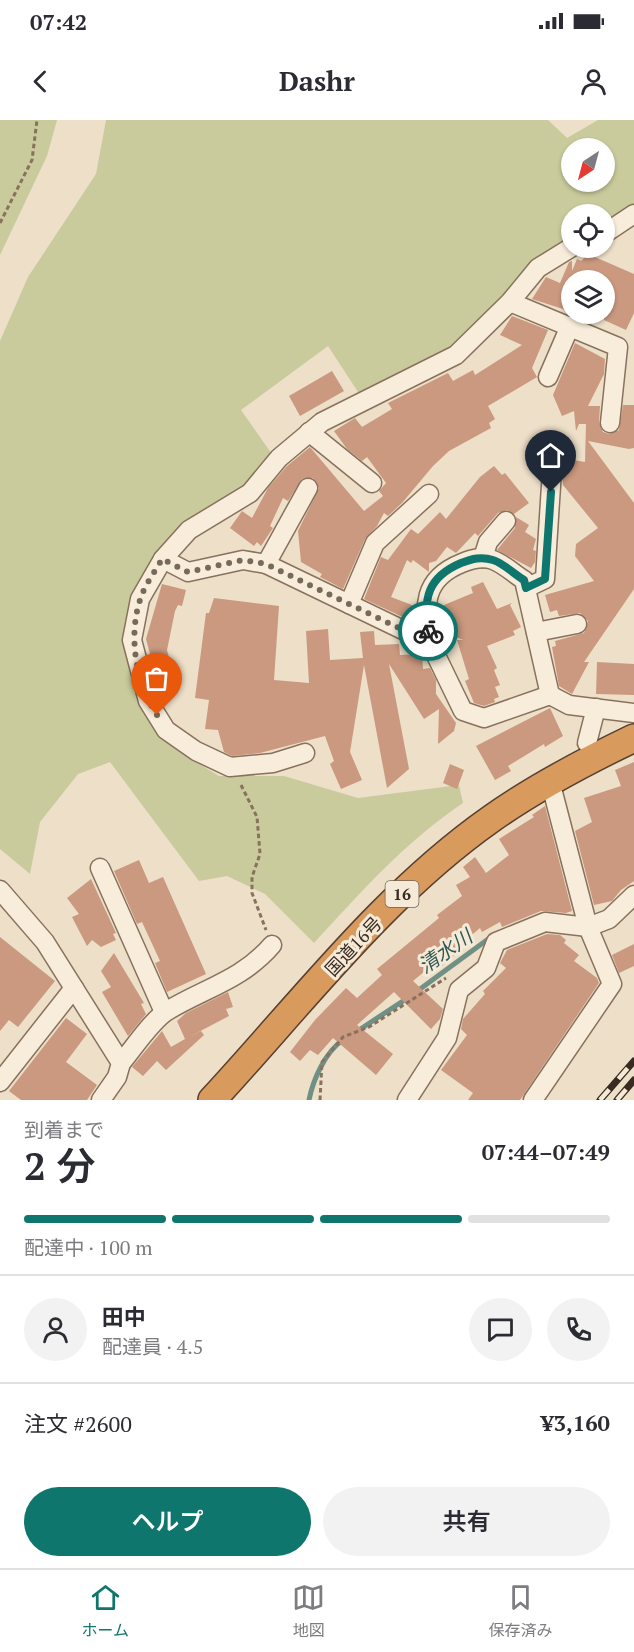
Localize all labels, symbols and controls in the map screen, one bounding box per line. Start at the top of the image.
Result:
text: 07:42 [30,7,87,36]
text: Dashr [279,63,355,99]
icon: back [24,65,57,98]
icon: person [577,65,610,98]
north arrow [561,138,615,192]
map controls [561,138,615,324]
button: locate [561,204,615,258]
button: layers [561,270,615,324]
pin [525,430,576,492]
icon: home [534,439,567,472]
courier [398,601,458,661]
icon: bike [412,615,445,648]
pin [131,653,182,715]
icon: bag [140,662,173,695]
road number: 16 [386,881,418,907]
street label: 国道16号 [319,911,387,981]
water label: 清水川 [413,922,479,979]
text: 到着まで [24,1116,104,1143]
text: 07:44–07:49 [482,1137,610,1166]
text: 2 分 [24,1139,96,1191]
text: 配達中 · 100 m [24,1234,153,1261]
button: person [24,1298,87,1361]
button: chat [469,1298,532,1361]
button: phone [547,1298,610,1361]
text: 田中 [102,1302,146,1331]
text: 配達員 · 4.5 [102,1333,203,1360]
text: ¥3,160 [541,1408,610,1437]
text: 注文 #2600 [24,1409,132,1438]
button: ヘルプ [24,1487,311,1556]
button: 共有 [323,1487,610,1556]
tab: ホーム [82,1581,129,1641]
tab: 地図 [292,1581,325,1641]
tab: 保存済み [488,1581,552,1641]

